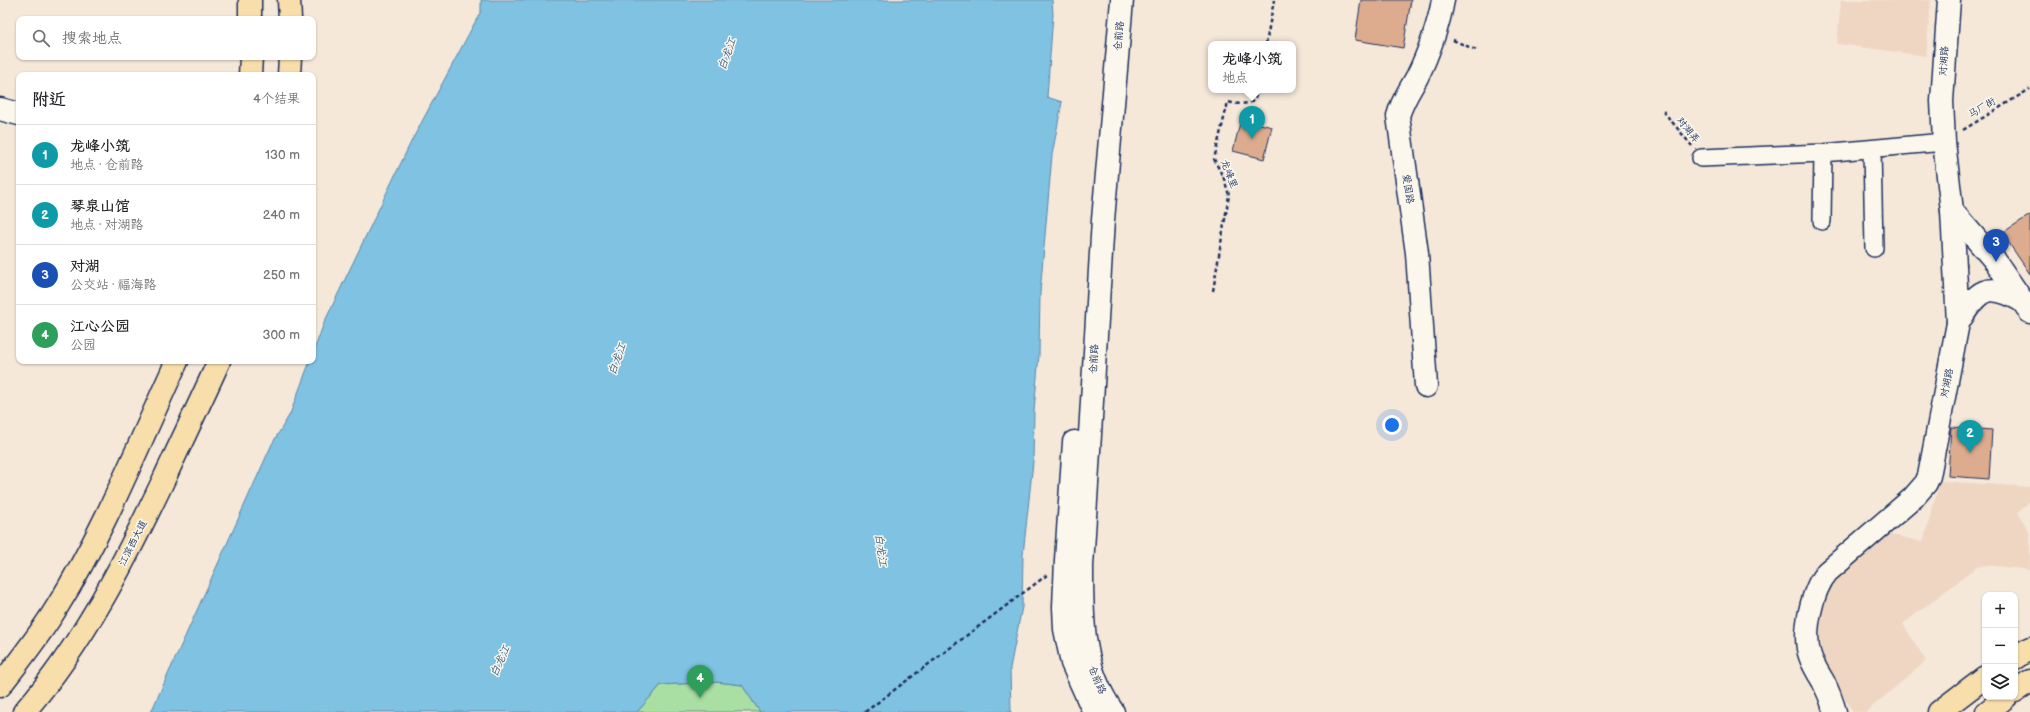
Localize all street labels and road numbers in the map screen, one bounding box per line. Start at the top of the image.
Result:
street label: 仓前路 [1112,21,1126,51]
street label: 对湖路 [1937,46,1951,76]
street label: 马厂街 [1966,95,1998,121]
street label: 对湖弄 [1674,115,1702,145]
street label: 龙峰里 [1218,158,1240,190]
street label: 爱国路 [1400,173,1416,205]
street label: 仓前路 [1087,344,1101,374]
street label: 对湖路 [1938,367,1956,399]
street label: 江滨西大道 [116,518,150,568]
street label: 仓前路 [1086,664,1108,696]

